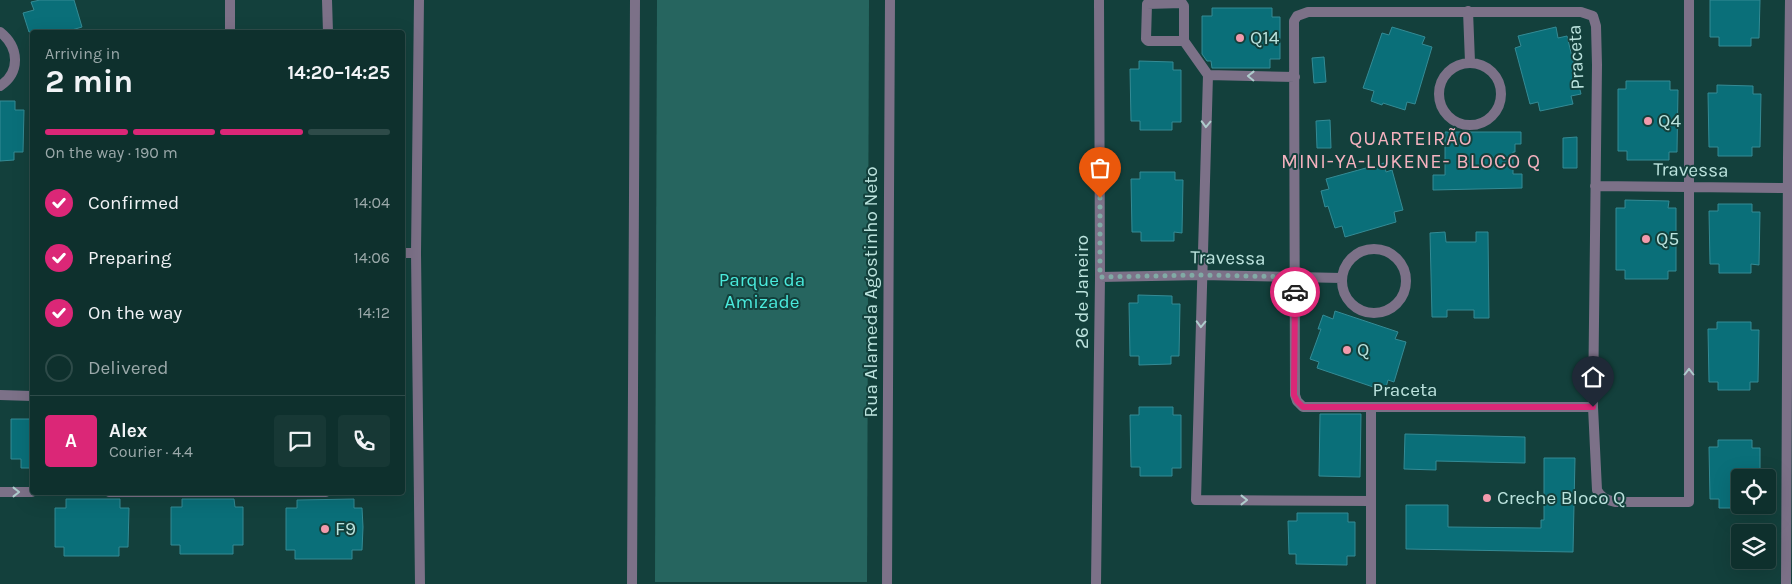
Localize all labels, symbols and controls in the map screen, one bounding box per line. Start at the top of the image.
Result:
street label: Praceta [1563,24,1589,90]
place label: Q14 [1250,27,1280,49]
marker: Q14 [1234,32,1246,44]
text: Arriving in [45,44,120,63]
text: 14:20–14:25 [288,62,390,84]
text: 2 min [45,63,133,100]
one-way arrow [1247,71,1255,81]
place label: Q4 [1658,110,1681,132]
marker: Q4 [1642,115,1654,127]
one-way arrow [1201,120,1211,128]
district label: QUARTEIRÃO MINI-YA-LUKENE- BLOCO Q [1281,127,1541,173]
text: On the way · 190 m [45,143,178,162]
pin [1079,147,1121,198]
icon: bag [1086,154,1114,182]
street label: Travessa [1653,158,1729,182]
street label: Rua Alameda Agostinho Neto [860,166,882,418]
icon: check [45,189,73,217]
text: Confirmed [88,192,179,214]
text: 14:04 [354,193,390,212]
place label: Q5 [1656,228,1679,250]
marker: Q5 [1640,233,1652,245]
street label: 26 de Janeiro [1071,235,1093,349]
icon: check [45,244,73,272]
street label: Travessa [1190,246,1266,270]
text: Preparing [88,247,171,269]
text: 14:06 [353,248,390,267]
courier [1270,267,1320,317]
park label: Parque da Amizade [719,269,805,313]
icon: car [1281,278,1309,306]
icon: check [45,299,73,327]
text: On the way [88,302,182,324]
text: 14:12 [358,303,390,322]
one-way arrow [1195,320,1206,328]
place label: Q [1357,339,1369,361]
marker: Q [1341,344,1353,356]
pin [1572,356,1614,407]
text: Delivered [88,357,168,379]
icon: home [1579,363,1607,391]
one-way arrow [1684,368,1694,376]
street label: Praceta [1372,379,1438,401]
button: chat [274,415,326,467]
button: phone [338,415,390,467]
text: Alex [109,420,147,442]
text: A [65,430,77,452]
text: Courier · 4.4 [109,442,193,461]
map controls [1731,469,1776,569]
button: locate [1731,469,1776,514]
one-way arrow [13,487,21,497]
place label: Creche Bloco Q [1497,487,1625,509]
marker: Creche Bloco Q [1481,492,1493,504]
one-way arrow [1241,495,1249,505]
place label: F9 [335,518,356,540]
marker: F9 [319,523,331,535]
button: layers [1731,524,1776,569]

